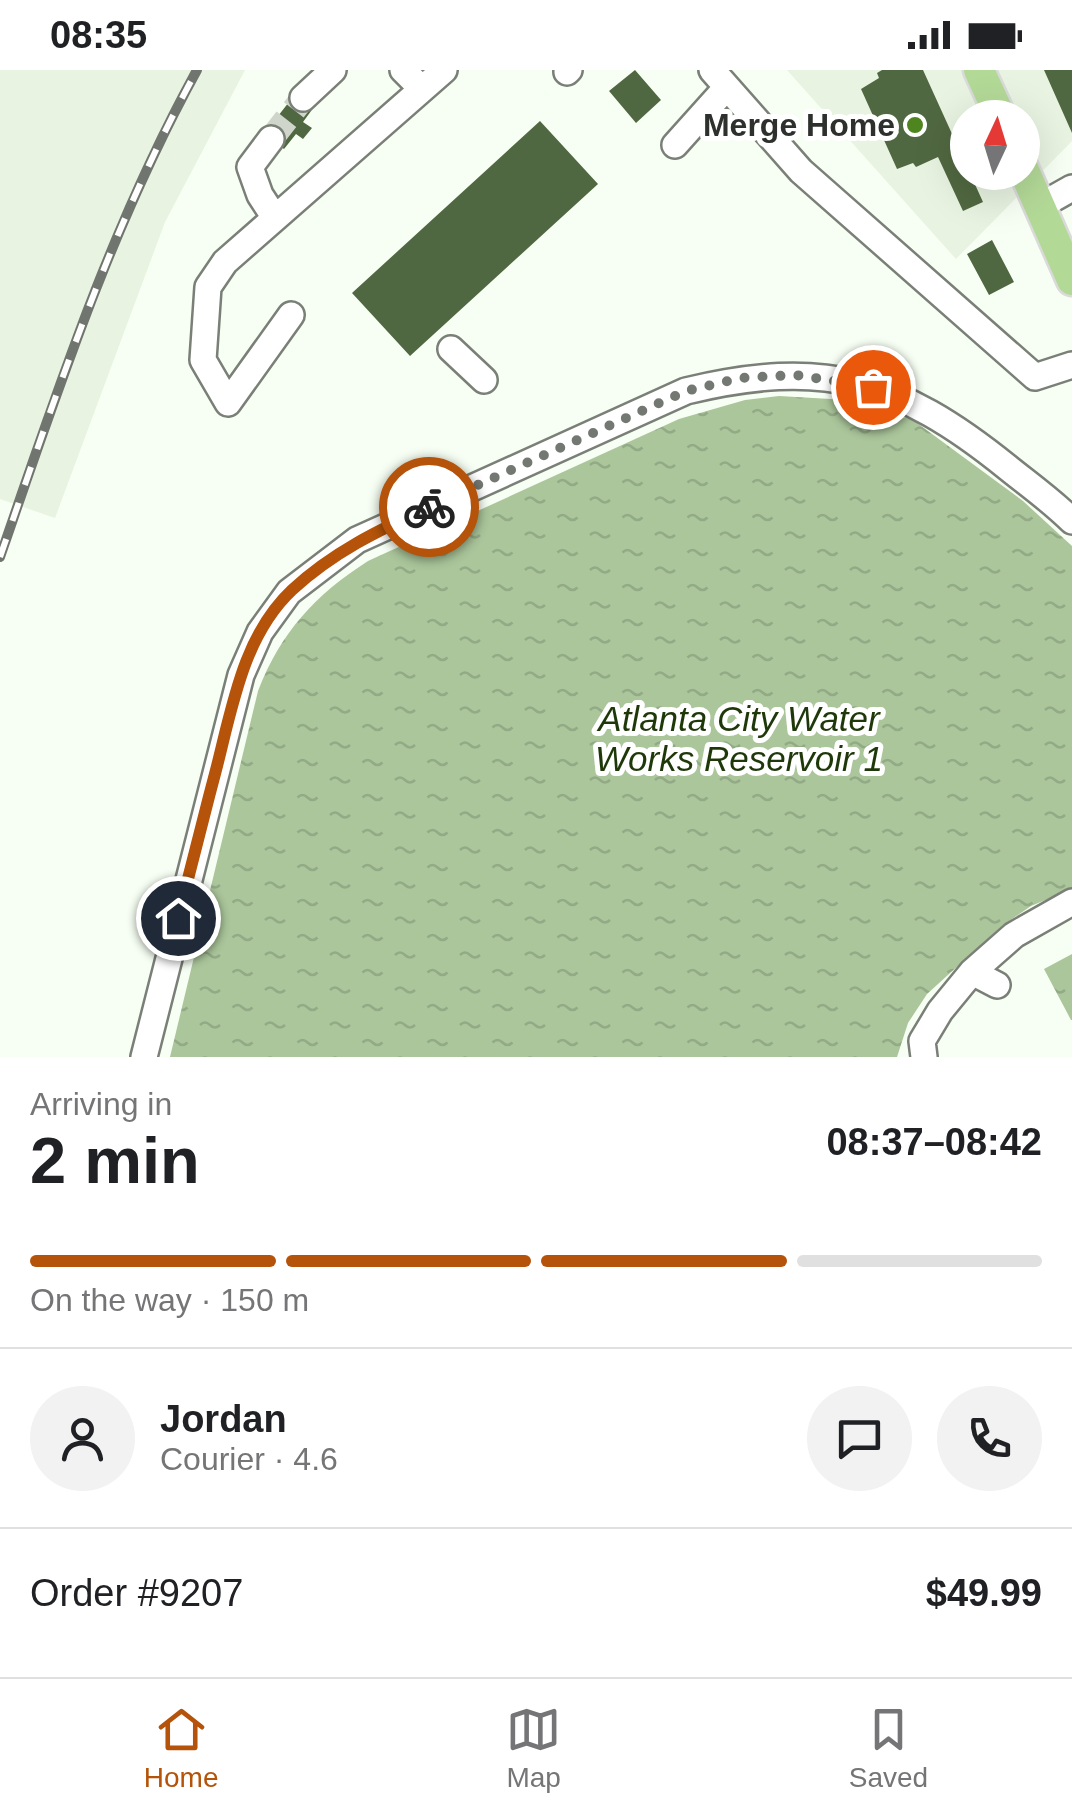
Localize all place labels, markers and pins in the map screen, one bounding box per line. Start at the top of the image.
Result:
place label: Merge Home [703,107,895,143]
marker: Merge Home [904,114,926,136]
pin [831,345,916,430]
pin [136,876,221,961]

